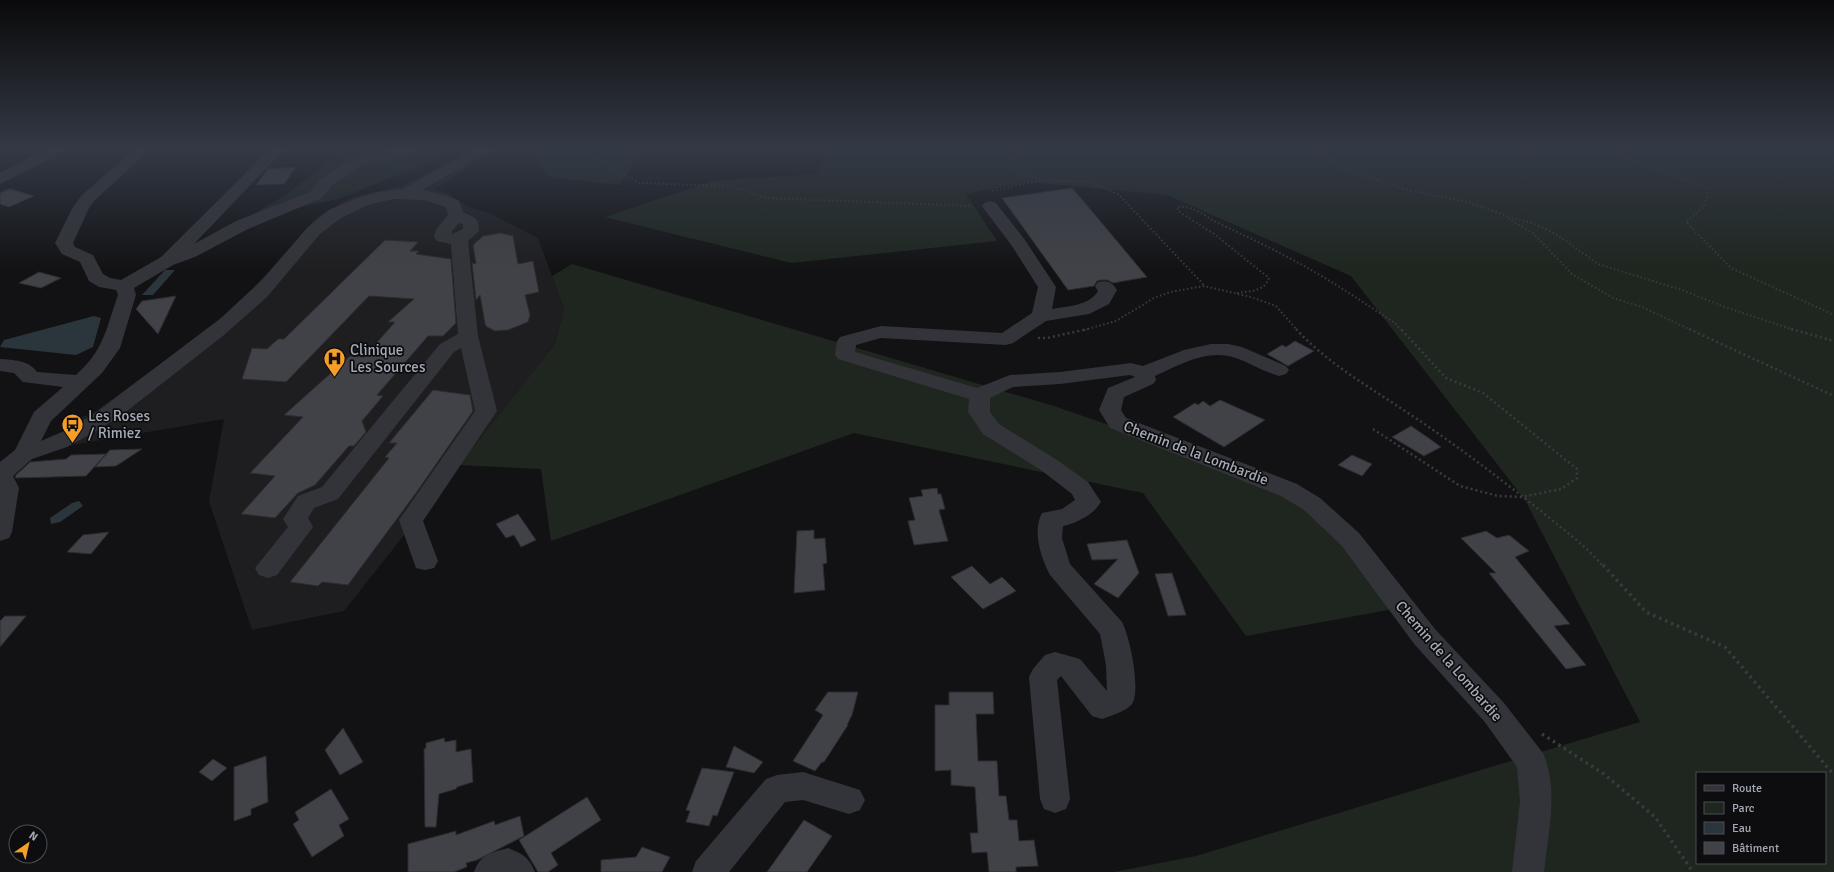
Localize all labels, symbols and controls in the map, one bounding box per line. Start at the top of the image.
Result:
place label: Clinique Les Sources [350,341,426,376]
hospital icon: Clinique Les Sources [321,346,347,379]
place label: Les Roses / Rimiez [88,407,150,442]
bus stop icon: Les Roses / Rimiez [60,412,86,445]
street label: Chemin de la Lombardie [1121,417,1271,489]
street label: Chemin de la Lombardie [1392,597,1506,725]
legend [1696,772,1826,864]
text: Route [1732,781,1762,796]
text: Parc [1732,801,1755,816]
text: Eau [1732,821,1751,836]
north arrow [8,824,48,864]
text: N [27,829,40,844]
text: Bâtiment [1732,841,1779,856]

